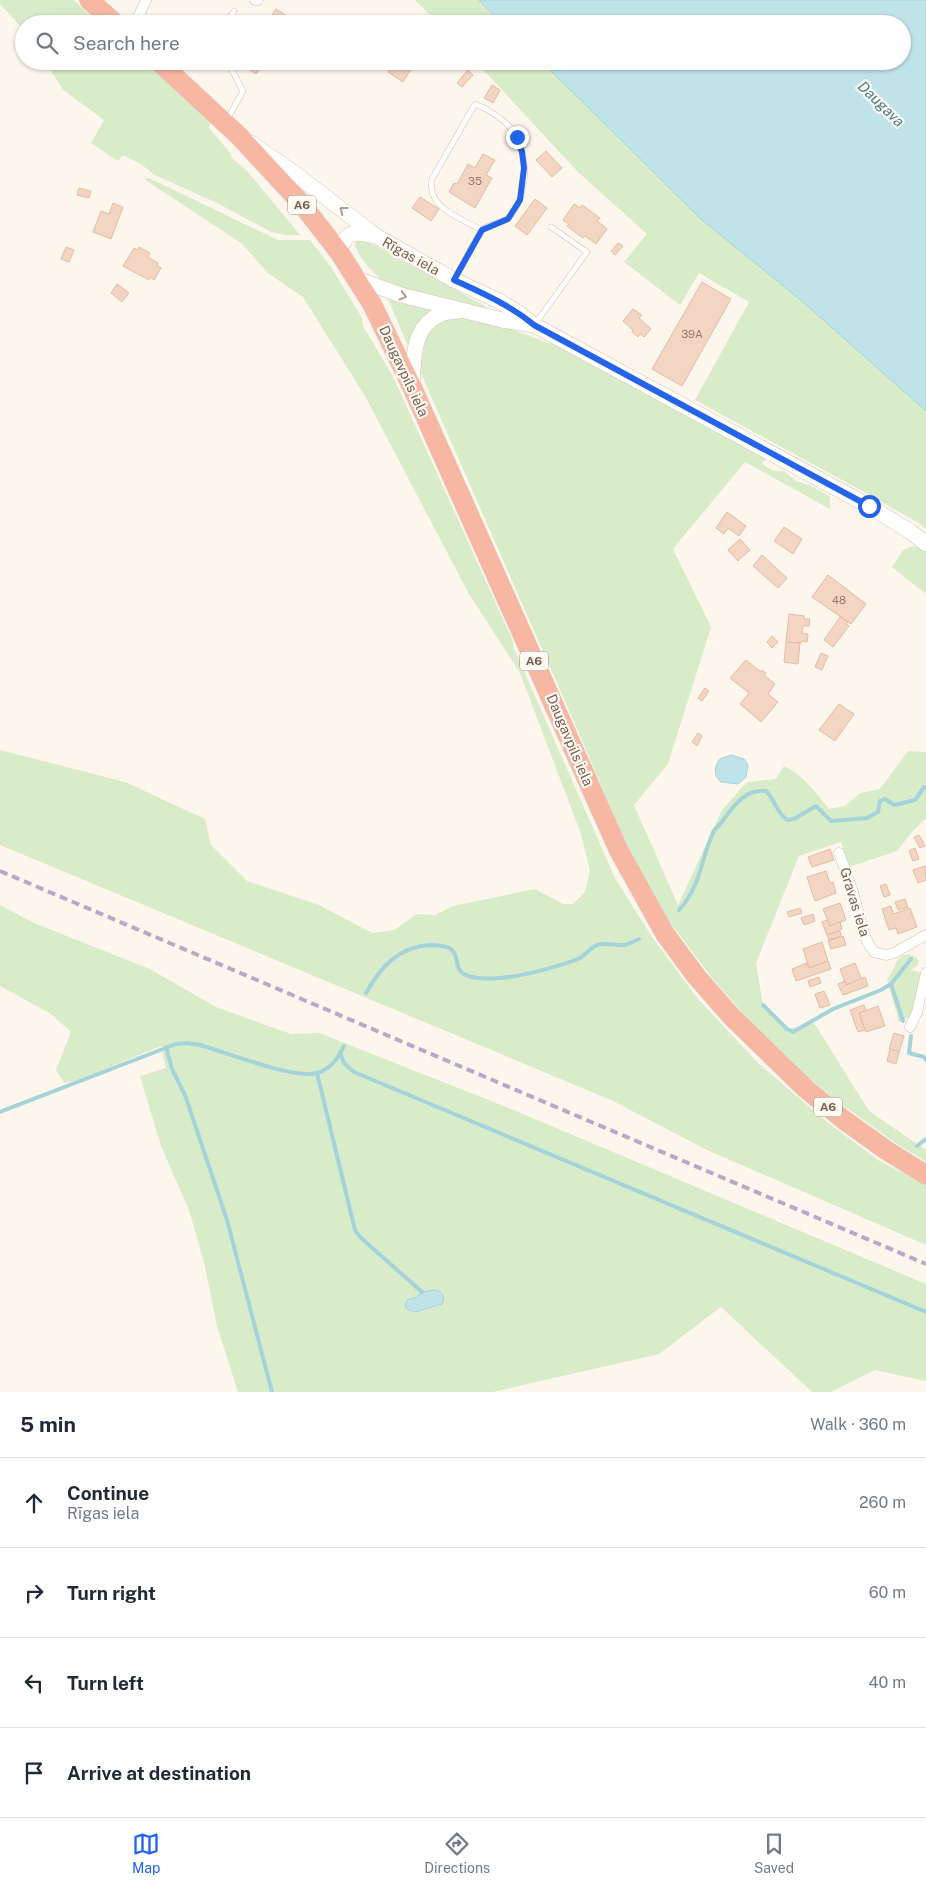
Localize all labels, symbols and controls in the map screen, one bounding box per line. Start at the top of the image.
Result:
search box [15,15,911,70]
icon: search [33,29,61,57]
text: Search here [73,32,180,54]
water label: Daugava [855,77,908,130]
route end [506,126,529,149]
house number: 35 [468,175,482,187]
road number: A6 [288,196,316,214]
one-way arrow [340,207,349,215]
street label: Rīgas iela [379,234,443,278]
one-way arrow [399,290,408,301]
street label: Daugavpils iela [376,323,432,419]
house number: 39A [681,328,703,340]
route start [858,495,881,518]
house number: 48 [832,594,846,606]
road number: A6 [520,651,548,670]
street label: Daugavpils iela [543,692,597,788]
street label: Gravas iela [837,866,873,938]
road number: A6 [814,1098,842,1116]
text: 5 min [20,1412,76,1437]
text: Walk · 360 m [810,1415,906,1434]
text: Continue [67,1482,149,1504]
icon: ahead [20,1489,48,1517]
text: 260 m [859,1493,906,1512]
text: Rīgas iela [67,1504,139,1523]
icon: right [20,1579,48,1607]
text: Turn right [67,1582,156,1604]
text: 60 m [869,1583,906,1602]
icon: left [20,1669,48,1697]
text: Turn left [67,1672,144,1694]
text: 40 m [868,1673,906,1692]
icon: arrive [20,1759,48,1787]
text: Arrive at destination [67,1762,251,1784]
tab: Map [132,1830,160,1876]
tab: Directions [424,1830,490,1876]
tab: Saved [754,1830,794,1876]

